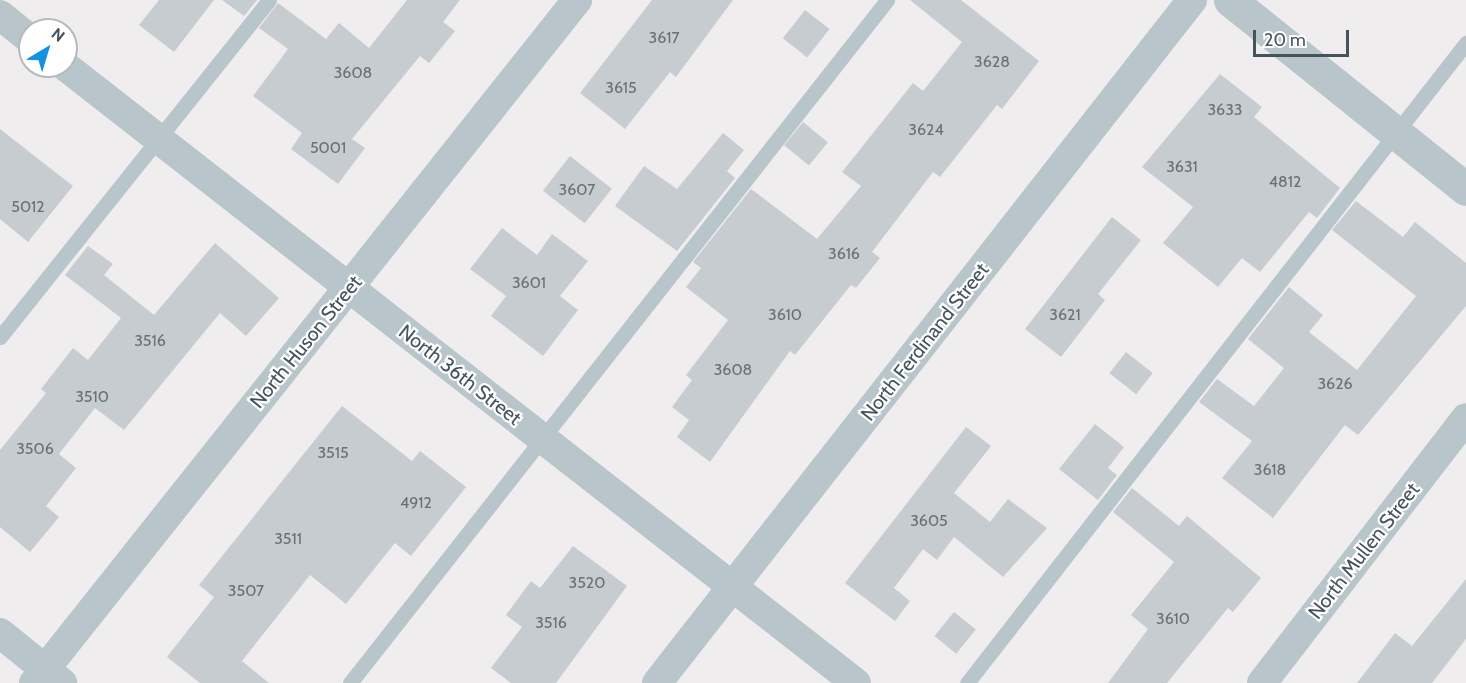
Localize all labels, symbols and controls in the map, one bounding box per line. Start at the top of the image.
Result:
north arrow [18,18,78,78]
scale bar [1256,18,1352,56]
text: N [48,24,68,46]
house number: 3617 [649,28,679,48]
text: 20 m [1264,29,1306,51]
house number: 3628 [974,52,1010,72]
house number: 3608 [334,63,372,83]
house number: 3615 [605,78,637,98]
house number: 3633 [1207,100,1243,120]
house number: 3624 [908,120,944,140]
house number: 5001 [310,138,346,158]
house number: 3631 [1166,157,1198,177]
house number: 4812 [1269,172,1301,192]
house number: 3607 [559,180,595,200]
house number: 5012 [11,197,45,217]
house number: 3616 [828,244,860,264]
street label: North Ferdinand Street [856,258,994,426]
street label: North Huson Street [245,271,367,413]
house number: 3601 [512,273,546,293]
house number: 3610 [768,305,802,325]
house number: 3621 [1049,305,1081,325]
street label: North 36th Street [394,320,526,430]
house number: 3516 [134,331,166,351]
house number: 3608 [714,360,752,380]
house number: 3626 [1317,374,1353,394]
house number: 3510 [75,387,109,407]
house number: 3506 [16,439,54,459]
house number: 3515 [317,443,349,463]
house number: 3618 [1254,460,1286,480]
street label: North Mullen Street [1303,478,1425,624]
house number: 4912 [400,493,432,513]
house number: 3605 [910,511,948,531]
house number: 3511 [274,529,302,549]
house number: 3520 [569,573,605,593]
house number: 3507 [228,581,264,601]
house number: 3610 [1156,609,1190,629]
house number: 3516 [535,613,567,633]

